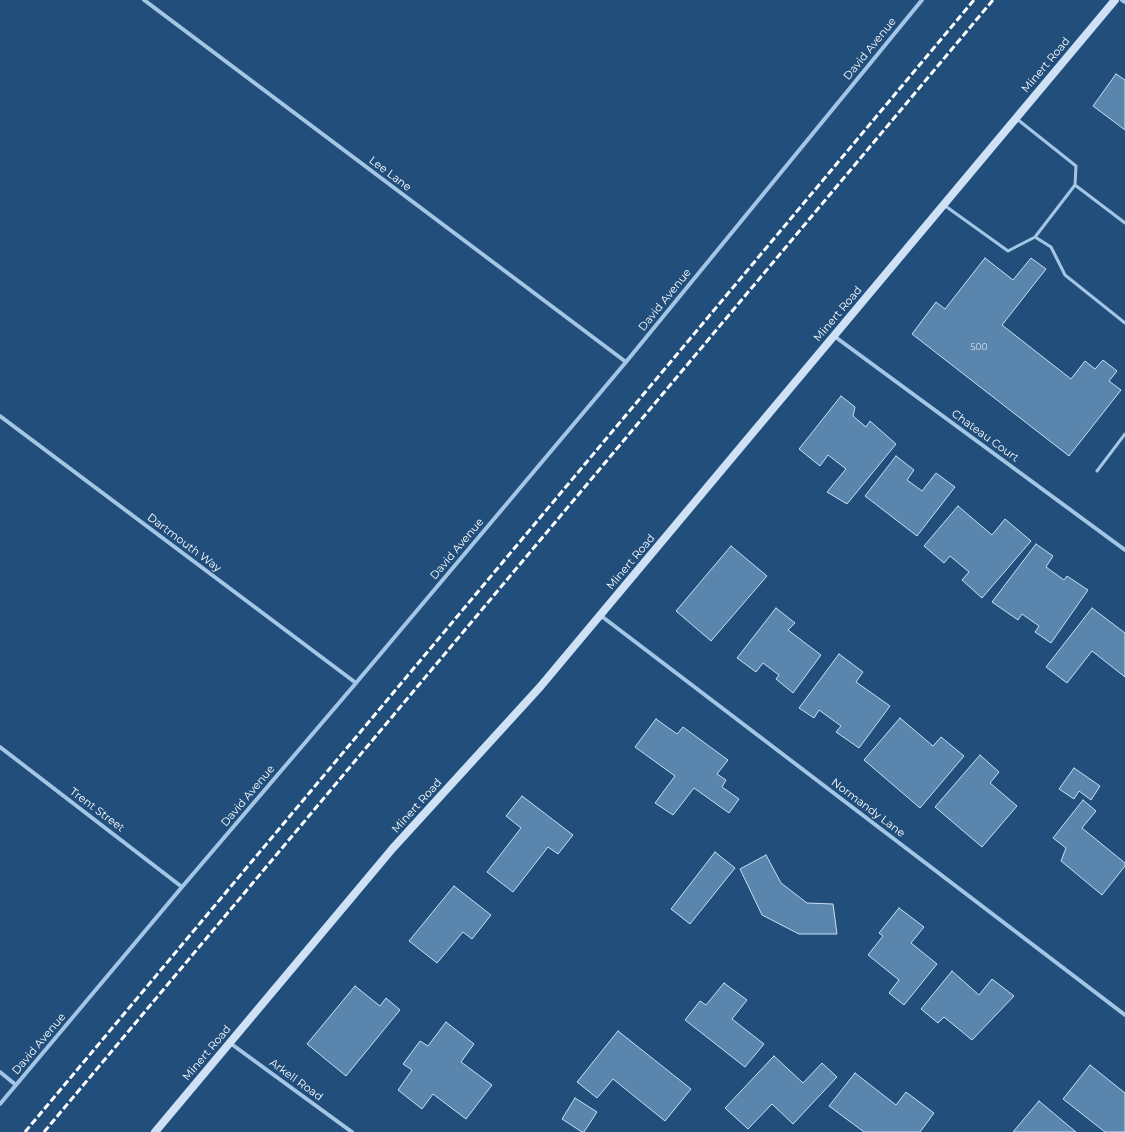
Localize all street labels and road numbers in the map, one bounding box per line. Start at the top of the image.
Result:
street label: David Avenue [841,15,899,83]
street label: Minert Road [1019,35,1073,95]
street label: Lee Lane [366,154,414,194]
street label: David Avenue [636,266,694,334]
street label: Minert Road [811,284,865,344]
street label: Chateau Court [949,407,1021,465]
street label: Dartmouth Way [144,511,224,575]
street label: David Avenue [427,516,487,582]
street label: Minert Road [604,532,658,592]
street label: David Avenue [218,763,278,829]
street label: Minert Road [389,776,445,836]
street label: Normandy Lane [828,776,908,840]
street label: Trent Street [67,785,127,835]
street label: David Avenue [9,1011,69,1077]
street label: Minert Road [180,1023,234,1083]
street label: Arkell Road [267,1056,325,1104]

